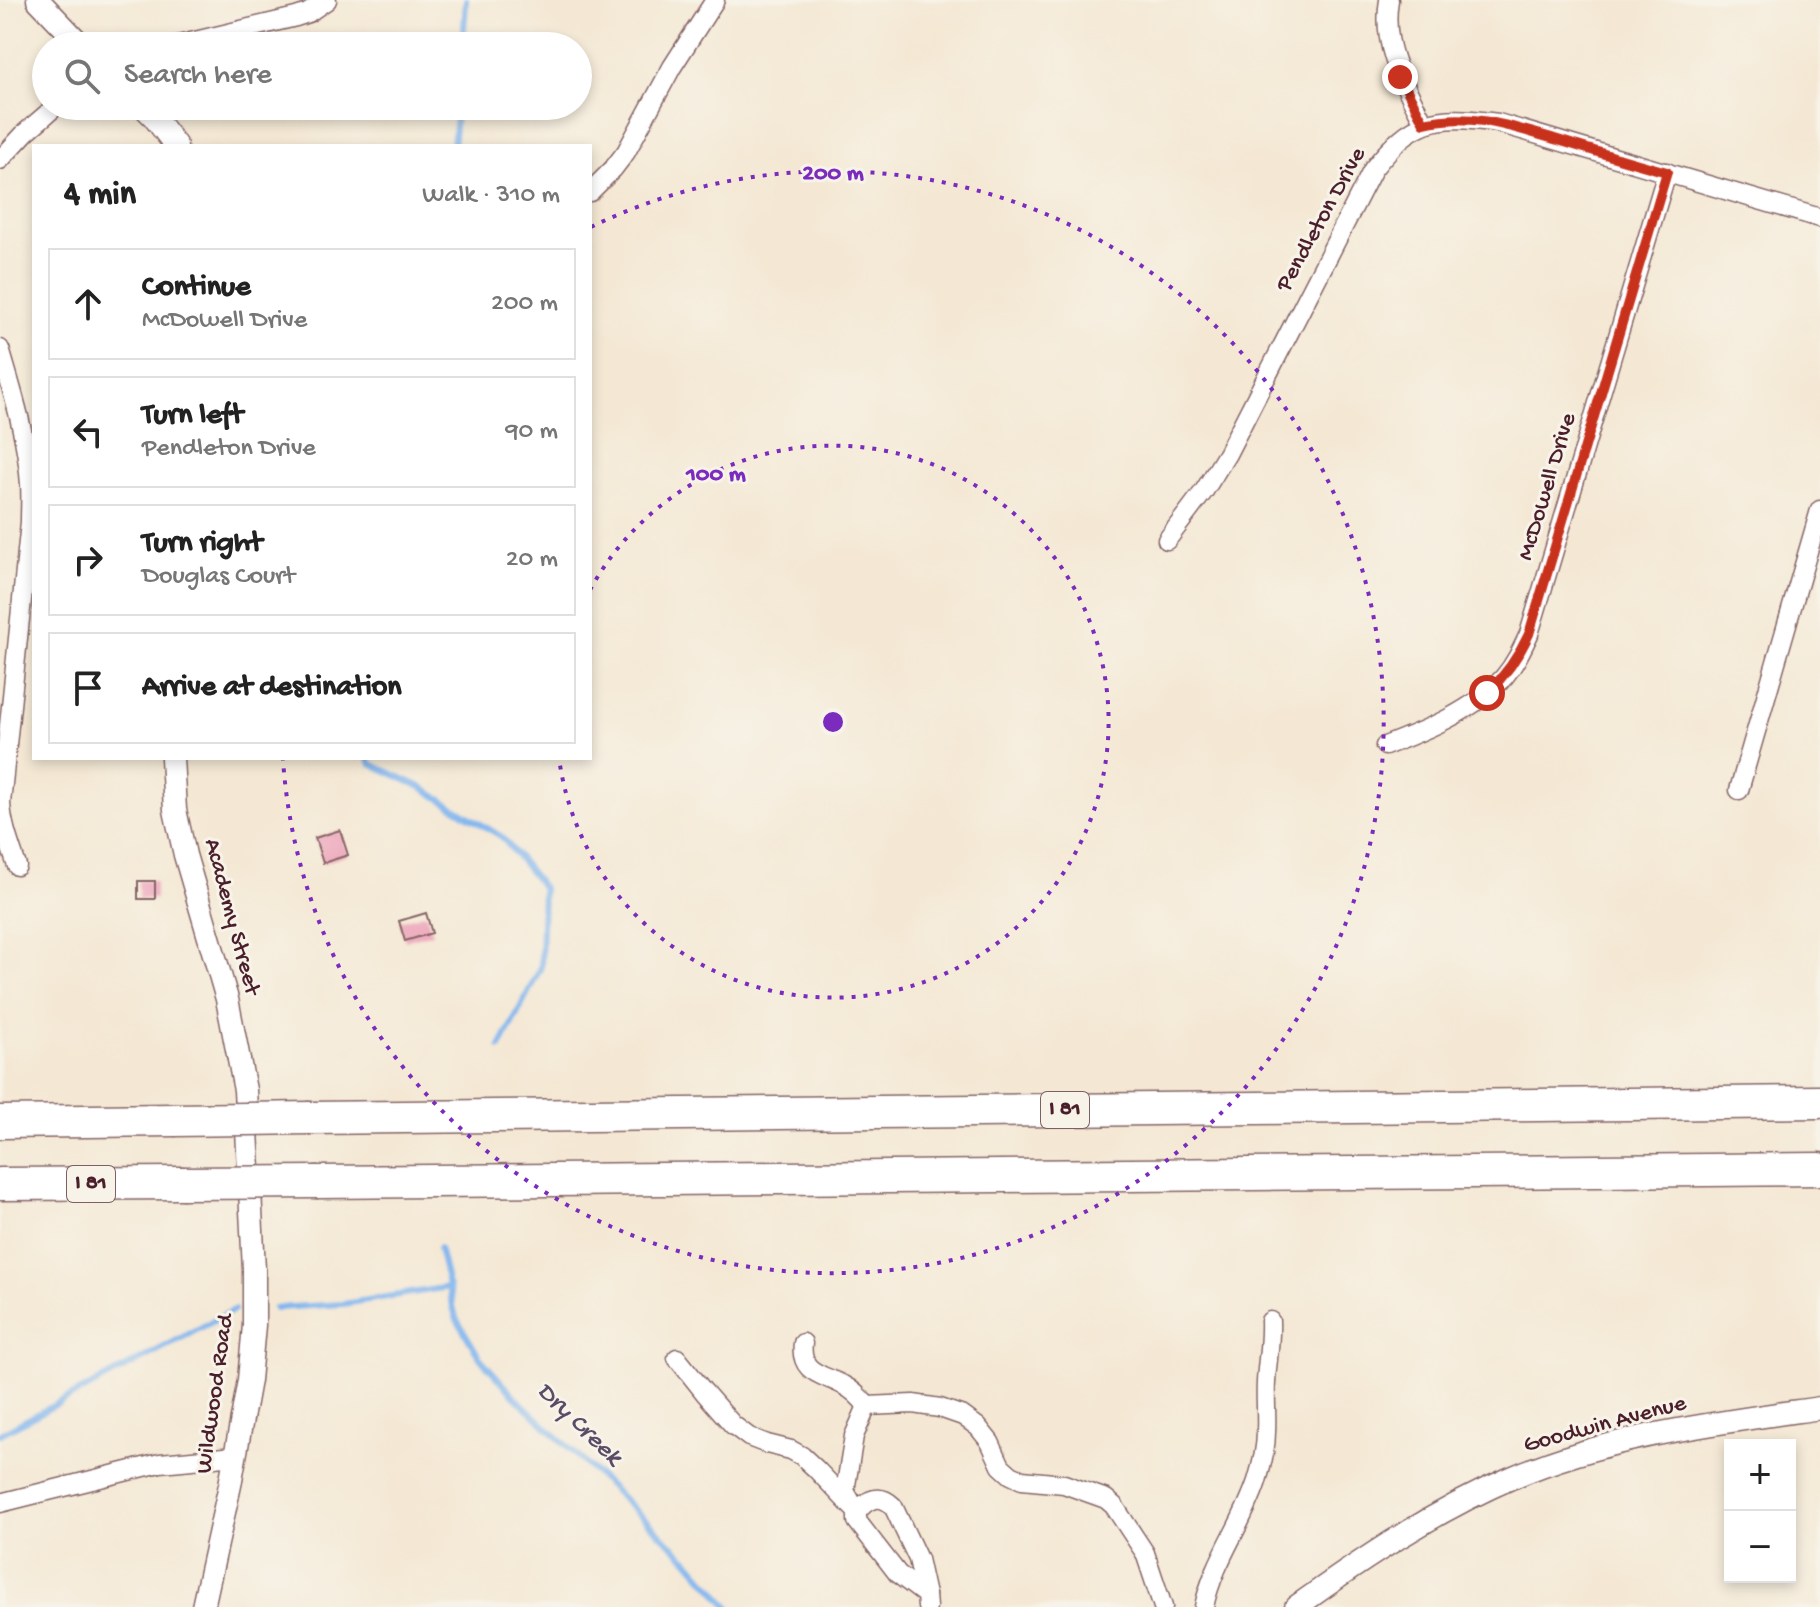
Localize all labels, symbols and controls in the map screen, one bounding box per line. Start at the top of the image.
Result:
search box [32,32,592,120]
icon: search [60,54,104,98]
text: Search here [124,59,272,94]
route end [1382,59,1418,95]
street label: Pendleton Drive [1270,142,1374,298]
text: 200 m [802,160,864,189]
text: 4 min [64,176,136,216]
text: Walk · 310 m [422,181,560,212]
text: Continue [142,271,251,306]
icon: ahead [66,282,110,326]
text: 200 m [491,289,558,320]
text: McDowell Drive [142,306,307,337]
text: Turn left [142,399,243,434]
street label: McDowell Drive [1512,409,1584,564]
icon: left [66,410,110,454]
text: 90 m [506,417,558,448]
text: Pendleton Drive [142,434,316,465]
text: 100 m [685,461,746,490]
text: Turn right [142,527,262,562]
icon: right [66,538,110,582]
text: 20 m [506,545,558,576]
text: Douglas Court [142,562,295,593]
icon: arrive [66,666,110,710]
text: Arrive at destination [142,671,402,706]
route start [1469,675,1505,711]
centre of rings [819,708,847,736]
street label: Academy Street [196,836,266,1000]
road number: I 81 [1041,1092,1089,1128]
road number: I 81 [67,1166,115,1202]
street label: Wildwood Road [190,1311,242,1476]
water label: Dry Creek [529,1377,629,1475]
street label: Goodwin Avenue [1521,1389,1690,1461]
map controls [1724,1439,1796,1583]
button: + [1724,1439,1796,1511]
button: − [1724,1511,1796,1583]

